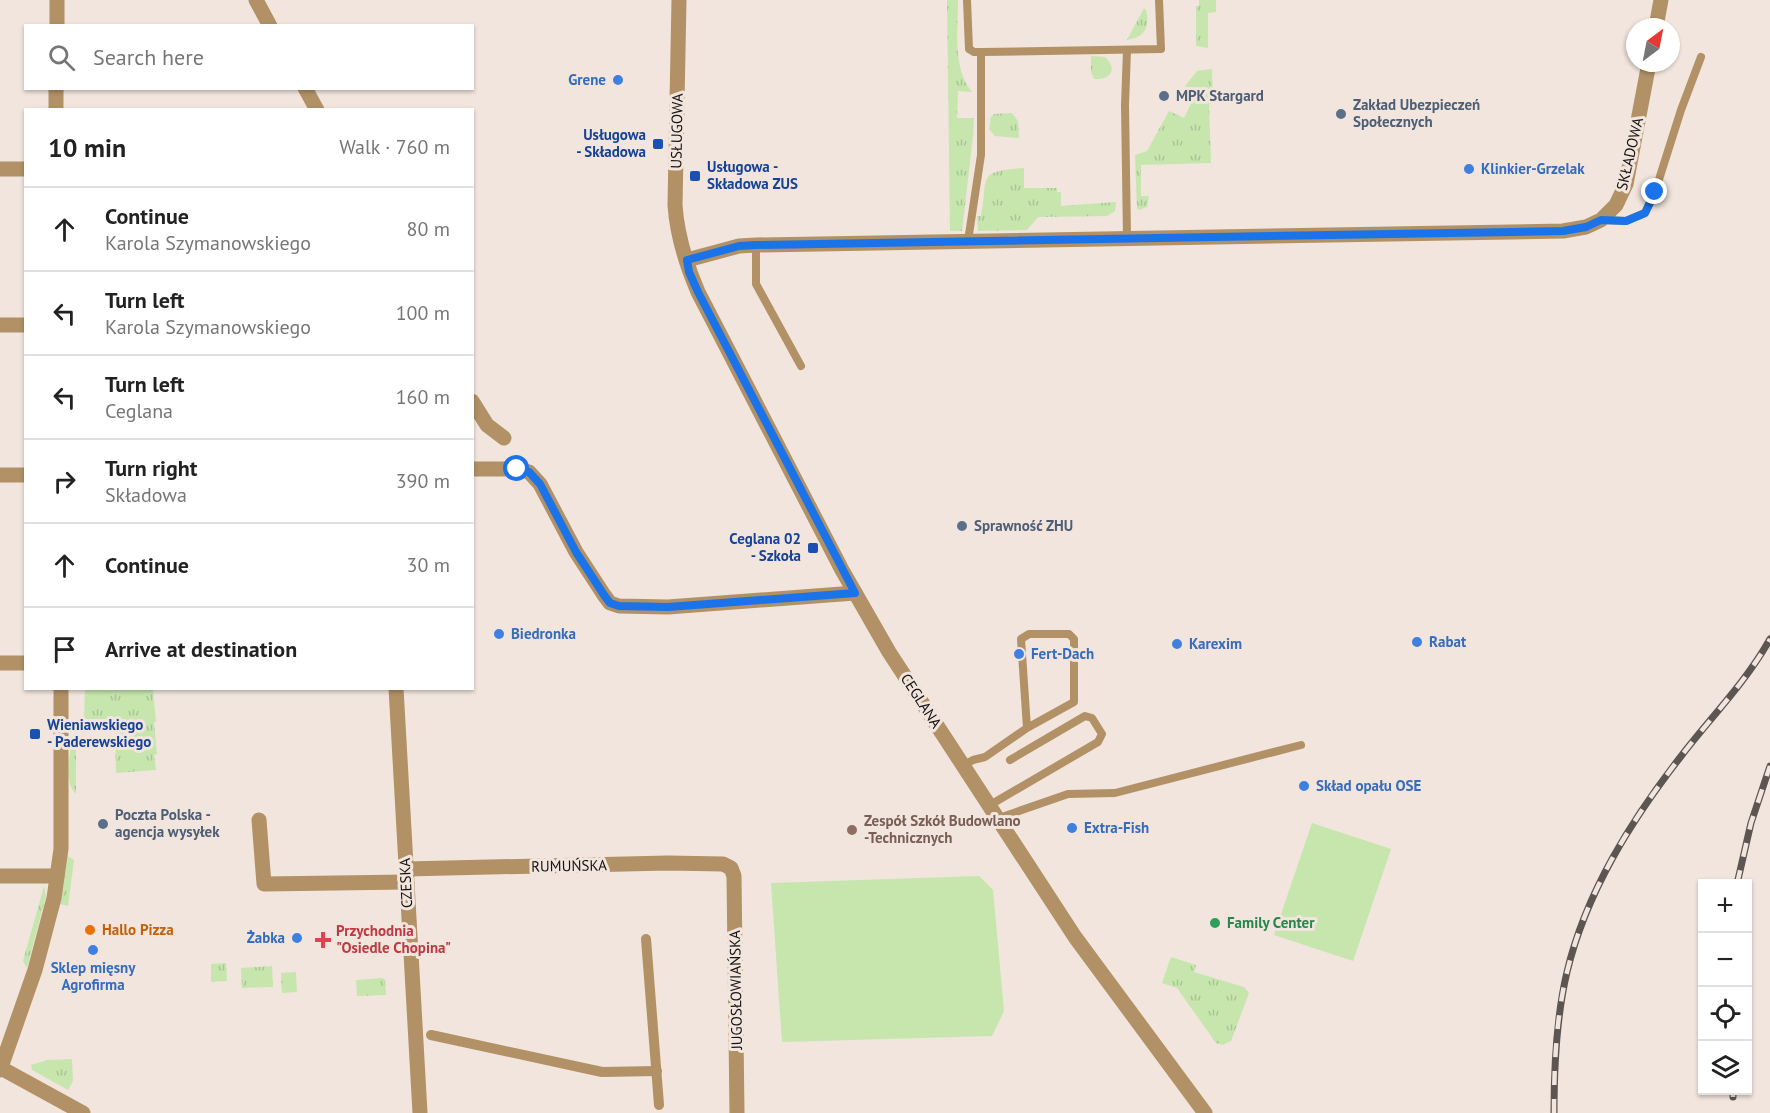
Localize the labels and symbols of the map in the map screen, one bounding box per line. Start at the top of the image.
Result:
north arrow [1626,18,1680,72]
place label: Grene [568,70,606,89]
marker: Grene [611,73,625,87]
place label: MPK Stargard [1176,86,1264,105]
marker: MPK Stargard [1157,89,1171,103]
street label: USŁUGOWA [666,93,687,169]
place label: Zakład Ubezpieczeń Społecznych [1353,95,1480,131]
marker: Zakład Ubezpieczeń Społecznych [1334,107,1348,121]
street label: SKŁADOWA [1612,115,1647,192]
place label: Usługowa - Składowa [576,125,646,161]
marker: Usługowa - Składowa [651,137,665,151]
place label: Usługowa - Składowa ZUS [707,157,798,193]
place label: Klinkier-Grzelak [1481,159,1585,178]
marker: Klinkier-Grzelak [1462,162,1476,176]
marker: Usługowa - Składowa ZUS [688,169,702,183]
route end [1641,178,1667,204]
route start [503,455,529,481]
place label: Sprawność ZHU [974,516,1073,535]
marker: Sprawność ZHU [955,519,969,533]
place label: Ceglana 02 - Szkoła [729,529,801,565]
marker: Ceglana 02 - Szkoła [806,541,820,555]
place label: Biedronka [511,624,576,643]
marker: Biedronka [492,627,506,641]
place label: Rabat [1429,632,1467,651]
place label: Karexim [1189,634,1242,653]
marker: Rabat [1410,635,1424,649]
marker: Karexim [1170,637,1184,651]
place label: Fert-Dach [1031,644,1094,663]
marker: Fert-Dach [1012,647,1026,661]
street label: CEGLANA [897,670,946,732]
place label: Wieniawskiego - Paderewskiego [47,715,151,751]
marker: Wieniawskiego - Paderewskiego [28,727,42,741]
place label: Skład opału OSE [1316,776,1421,795]
marker: Skład opału OSE [1297,779,1311,793]
place label: Poczta Polska - agencja wysyłek [115,805,220,841]
place label: Zespół Szkół Budowlano -Technicznych [864,811,1021,847]
marker: Poczta Polska - agencja wysyłek [96,817,110,831]
place label: Extra-Fish [1084,818,1149,837]
marker: Extra-Fish [1065,821,1079,835]
marker: Zespół Szkół Budowlano -Technicznych [845,823,859,837]
street label: RUMUŃSKA [531,855,607,876]
street label: CZESKA [395,857,416,908]
place label: Family Center [1227,913,1315,932]
marker: Family Center [1208,916,1222,930]
place label: Hallo Pizza [102,920,174,939]
place label: Przychodnia "Osiedle Chopina" [336,921,451,957]
marker: Hallo Pizza [83,923,97,937]
place label: Żabka [247,928,285,947]
street label: JUGOSŁOWIAŃSKA [725,930,746,1051]
marker: Żabka [290,931,304,945]
marker: Przychodnia "Osiedle Chopina" [314,931,332,949]
marker: Sklep mięsny Agrofirma [86,943,100,957]
place label: Sklep mięsny Agrofirma [51,958,136,994]

